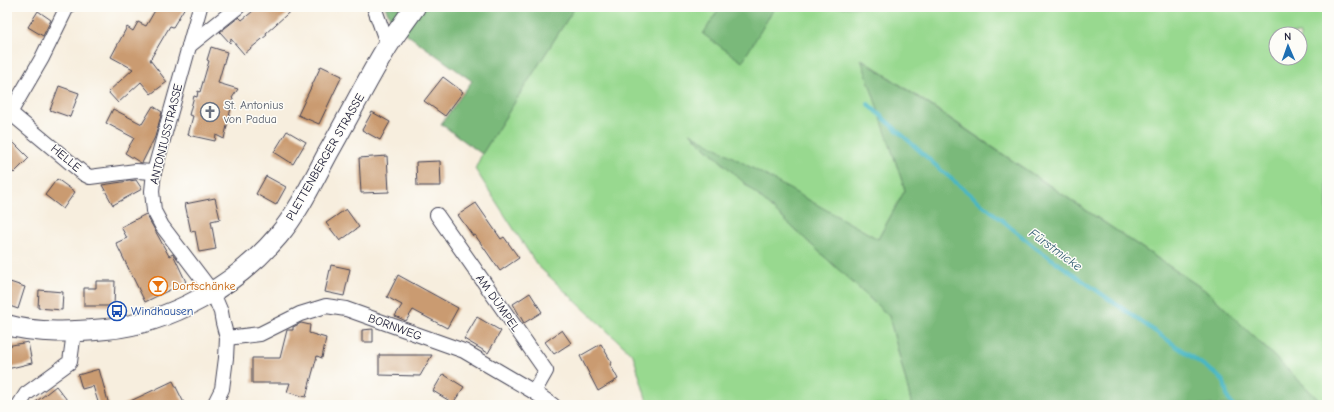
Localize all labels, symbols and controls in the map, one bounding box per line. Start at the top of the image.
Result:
north arrow [1268,26,1308,66]
text: N [1284,30,1291,43]
street label: ANTONIUSSTRASSE [147,82,185,186]
street label: PLETTENBERGER STRASSE [283,91,367,223]
place label: St. Antonius von Padua [223,98,283,126]
church icon: St. Antonius von Padua [199,101,221,123]
street label: HELLE [48,141,84,175]
water label: Fürstmicke [1026,225,1085,274]
street label: AM DÜMPEL [473,272,523,334]
bar icon: Dorfschänke [147,275,169,297]
place label: Dorfschänke [172,279,236,293]
bus stop icon: Windhausen [106,300,128,322]
place label: Windhausen [131,304,194,318]
street label: BORNWEG [366,311,424,343]

